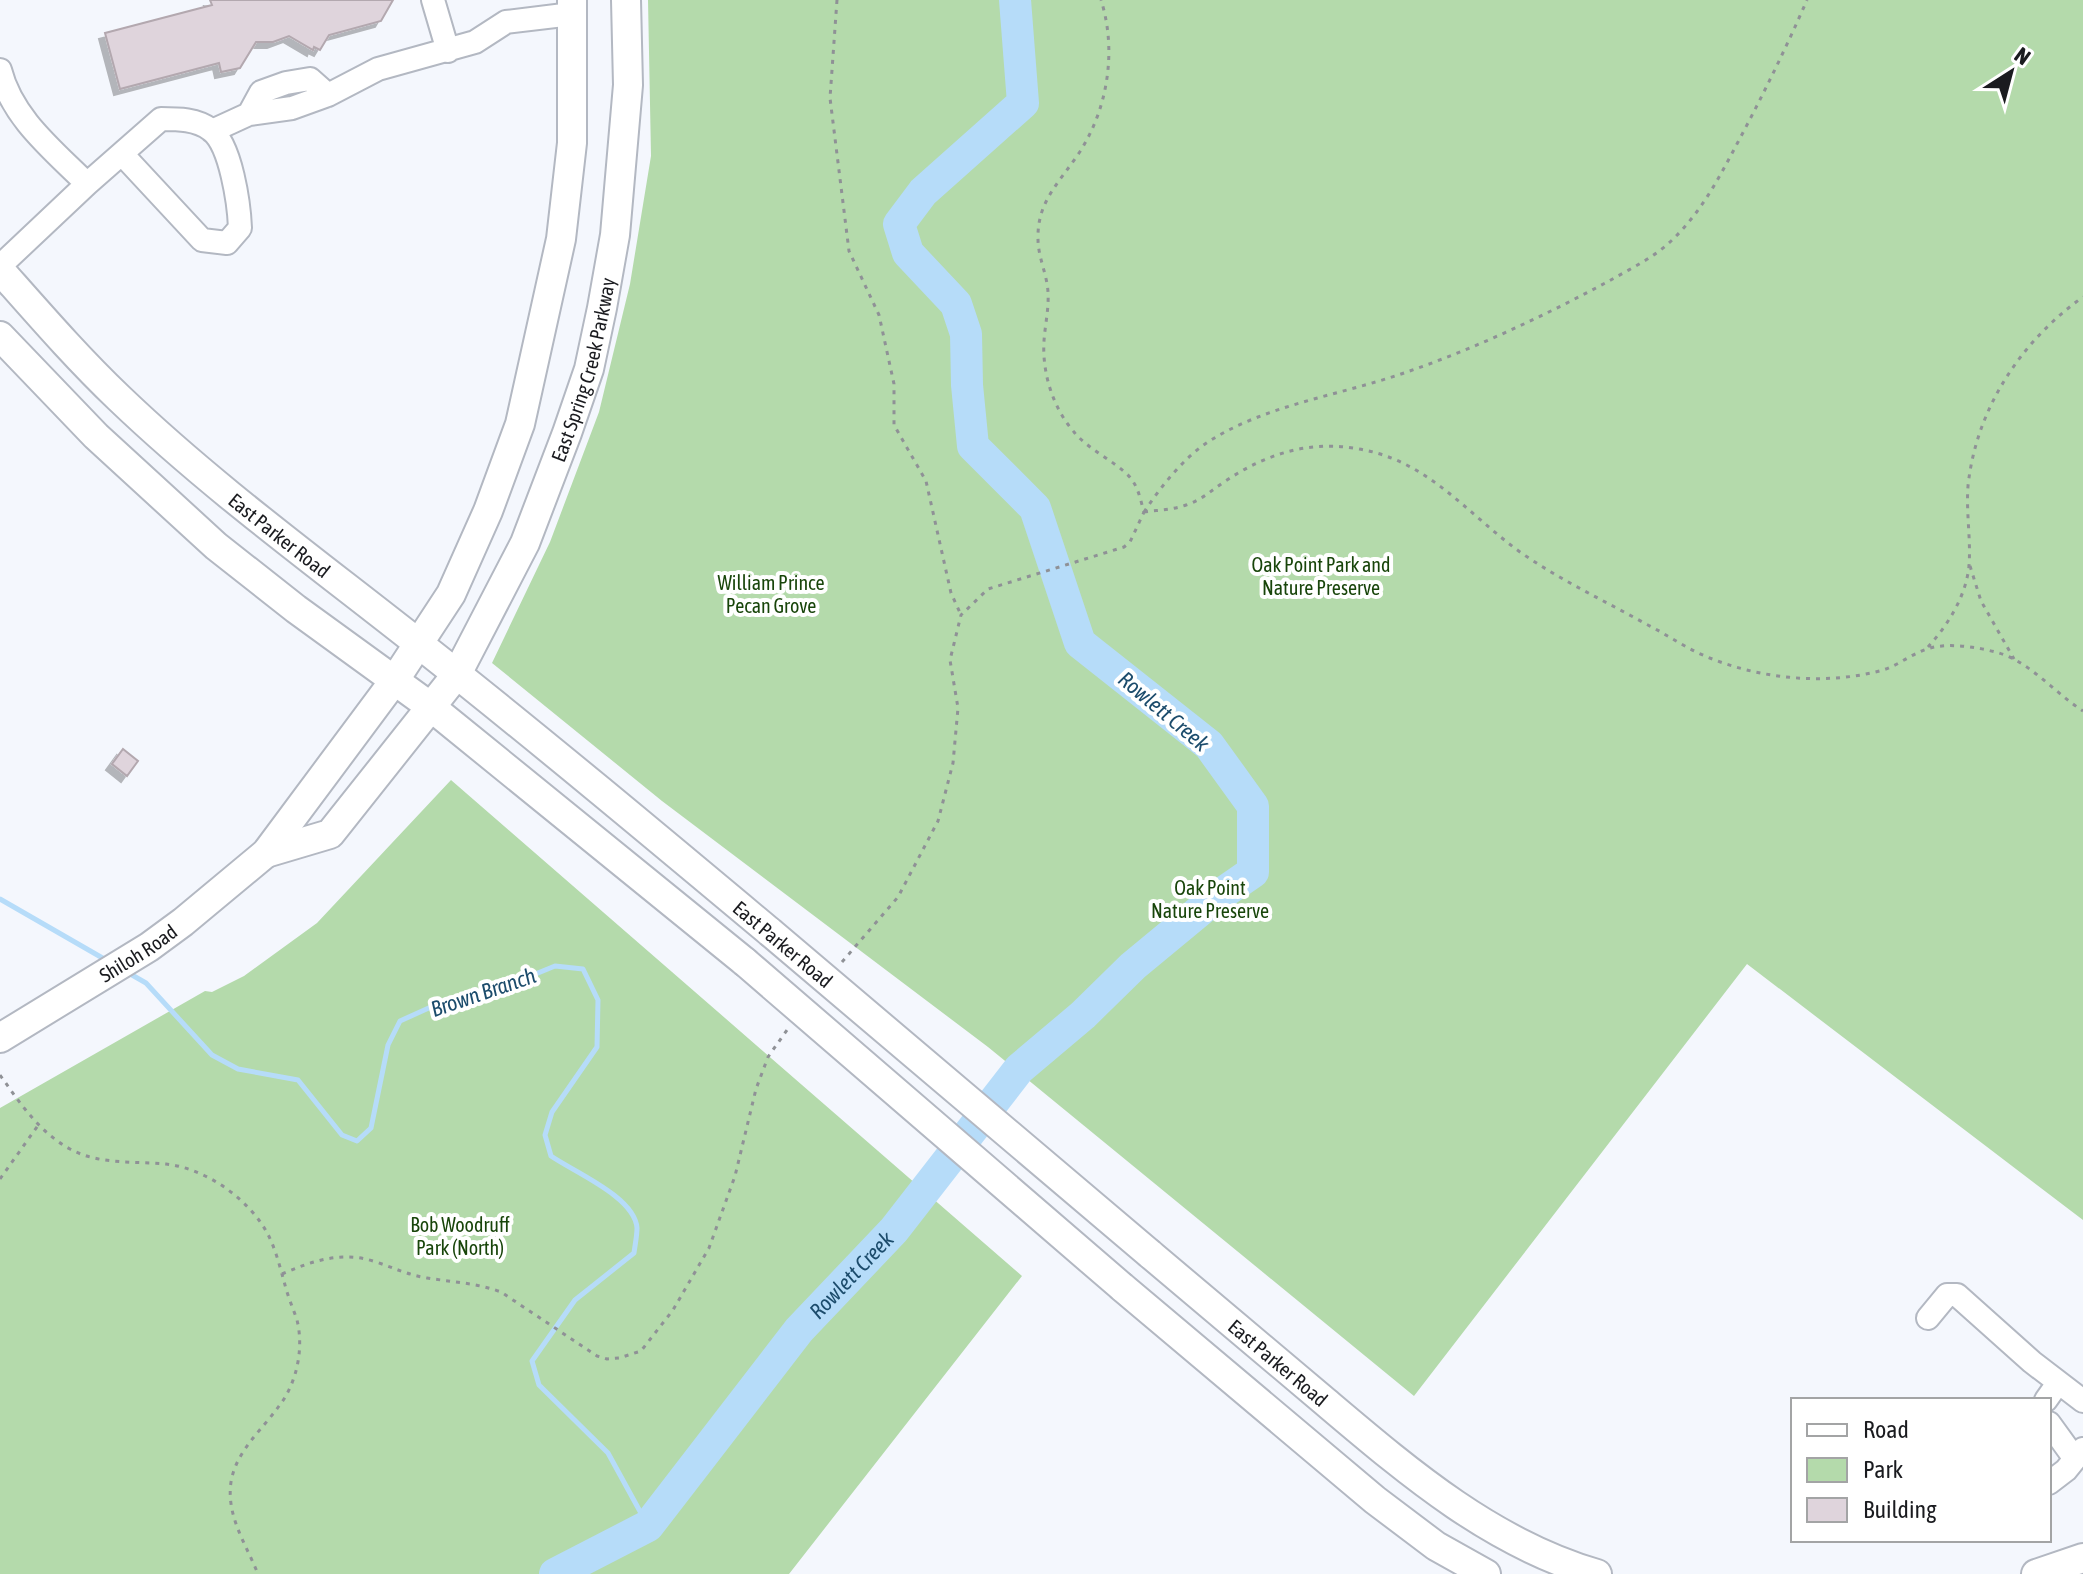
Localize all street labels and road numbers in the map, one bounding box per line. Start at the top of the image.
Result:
street label: East Spring Creek Parkway [546,276,619,465]
street label: East Parker Road [224,488,335,582]
street label: East Parker Road [729,896,837,992]
street label: Shiloh Road [95,919,181,986]
street label: East Parker Road [1224,1314,1333,1411]

